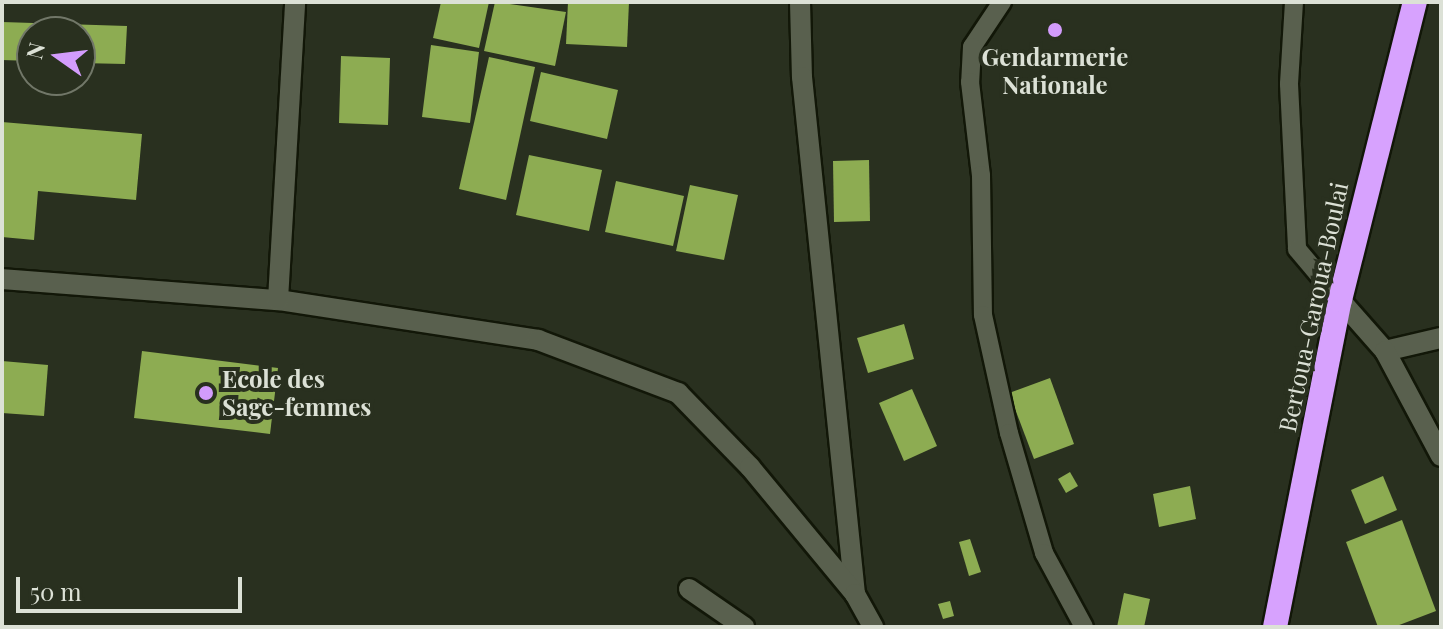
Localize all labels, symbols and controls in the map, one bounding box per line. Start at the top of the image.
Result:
north arrow [16,16,96,96]
marker: Gendarmerie Nationale [1046,21,1064,39]
text: N [18,39,51,62]
place label: Gendarmerie Nationale [982,43,1128,99]
street label: Bertoua-Garoua-Boulai [1272,180,1354,434]
place label: Ecole des Sage-femmes [222,365,371,421]
marker: Ecole des Sage-femmes [197,384,215,402]
scale bar [20,561,246,611]
text: 50 m [30,575,82,607]

